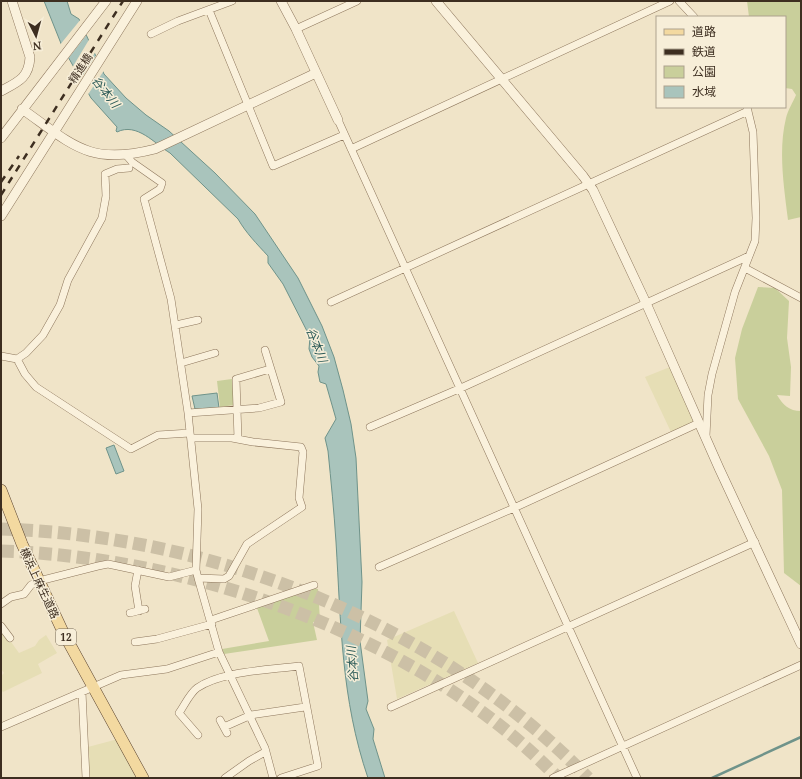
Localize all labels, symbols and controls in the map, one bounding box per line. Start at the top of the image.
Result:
north arrow [16,16,56,56]
legend [656,16,786,108]
text: 道路 [692,23,716,40]
text: N [32,39,42,54]
text: 鉄道 [692,43,716,60]
street label: 精進橋 [65,50,95,86]
text: 公園 [692,63,716,80]
water label: 谷本川 [88,73,125,113]
text: 水域 [692,83,716,100]
water label: 谷本川 [303,325,332,367]
street label: 横浜上麻生道路 [17,545,63,621]
road number: 12 [56,629,76,645]
water label: 谷本川 [342,643,362,683]

